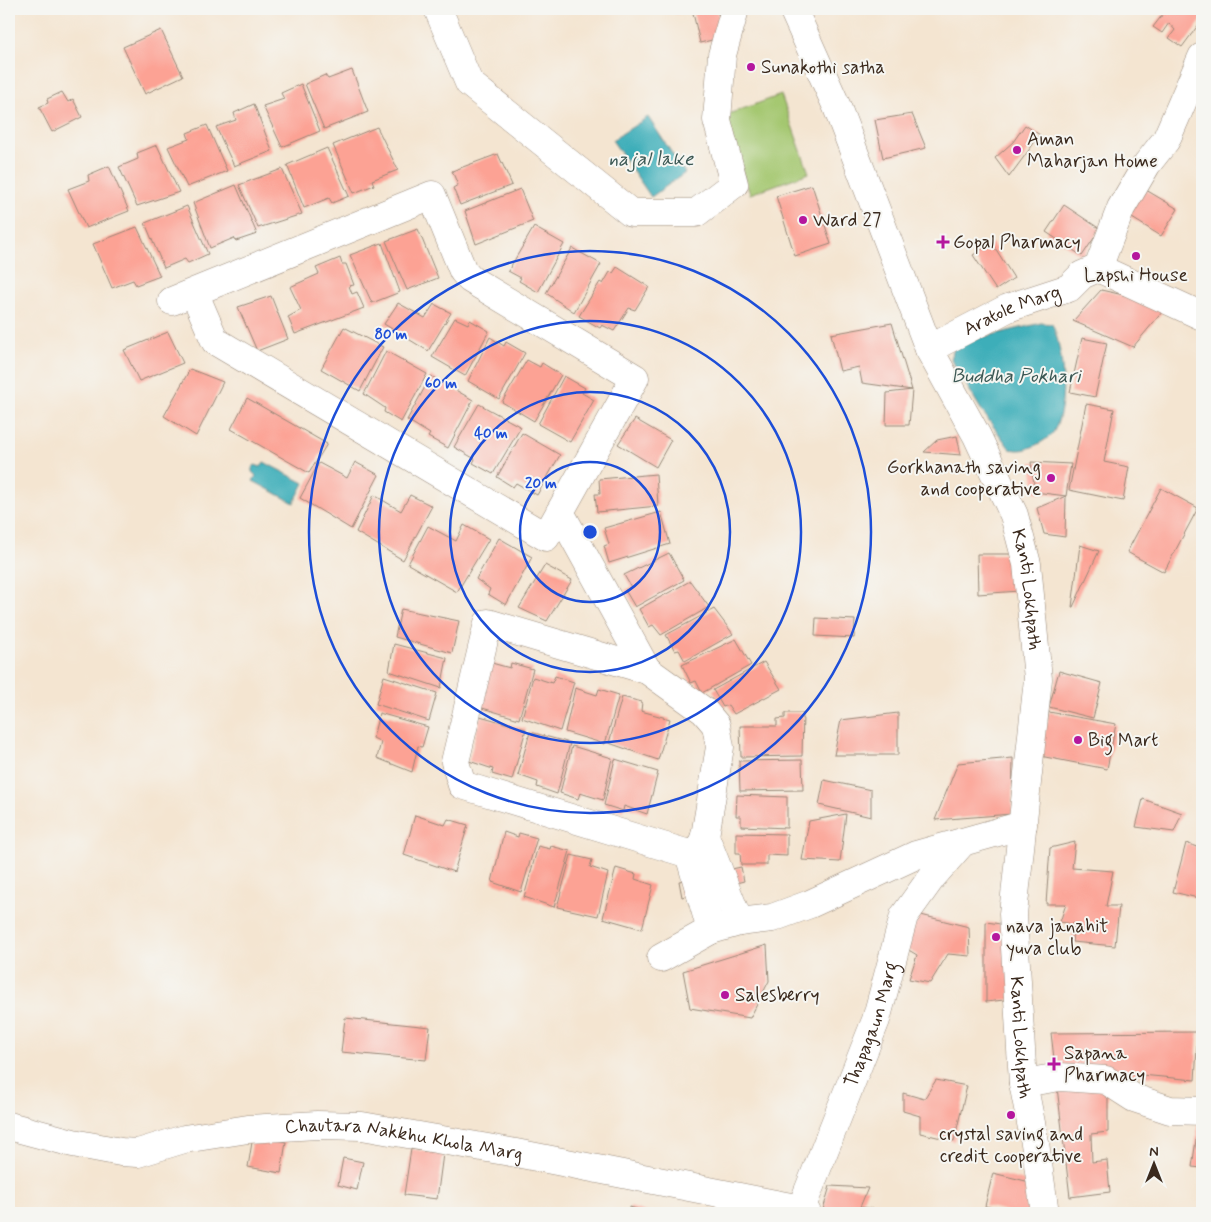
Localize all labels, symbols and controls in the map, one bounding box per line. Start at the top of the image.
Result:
place label: Sunakothi satha [761,55,885,80]
marker: Sunakothi satha [745,61,757,73]
place label: Aman Maharjan Home [1027,127,1158,174]
marker: Aman Maharjan Home [1011,144,1023,156]
water label: najal lake [608,146,695,173]
place label: Ward 27 [813,208,881,233]
marker: Ward 27 [797,214,809,226]
place label: Gopal Pharmacy [953,230,1081,255]
marker: Gopal Pharmacy [937,236,949,248]
marker: Lapshi House [1130,250,1142,262]
place label: Lapshi House [1084,263,1188,288]
street label: Aratole Marg [959,279,1065,342]
text: 80 m [374,325,408,345]
water label: Buddha Pokhari [951,363,1082,390]
text: 60 m [425,374,457,394]
text: 40 m [474,424,508,444]
place label: Gorkhanath saving and cooperative [887,455,1041,502]
marker: Gorkhanath saving and cooperative [1045,472,1057,484]
text: 20 m [525,474,557,494]
centre of rings [581,523,599,541]
street label: Kanti Lokhpath [1006,526,1048,651]
place label: Big Mart [1088,728,1158,756]
marker: Big Mart [1072,734,1084,746]
place label: nava janahit yuva club [1006,914,1108,962]
marker: nava janahit yuva club [990,931,1002,943]
street label: Thapagaun Marg [838,959,907,1091]
street label: Kanti Lokhpath [1004,975,1038,1101]
place label: Salesberry [735,983,820,1008]
marker: Salesberry [719,989,731,1001]
place label: Sapana Pharmacy [1064,1041,1145,1088]
marker: Sapana Pharmacy [1048,1058,1060,1070]
marker: crystal saving and credit cooperative [1005,1109,1017,1121]
street label: Chautara Nakkhu Khola Marg [284,1112,525,1168]
place label: crystal saving and credit cooperative [939,1122,1083,1169]
north arrow [1128,1140,1178,1190]
text: N [1149,1143,1159,1161]

